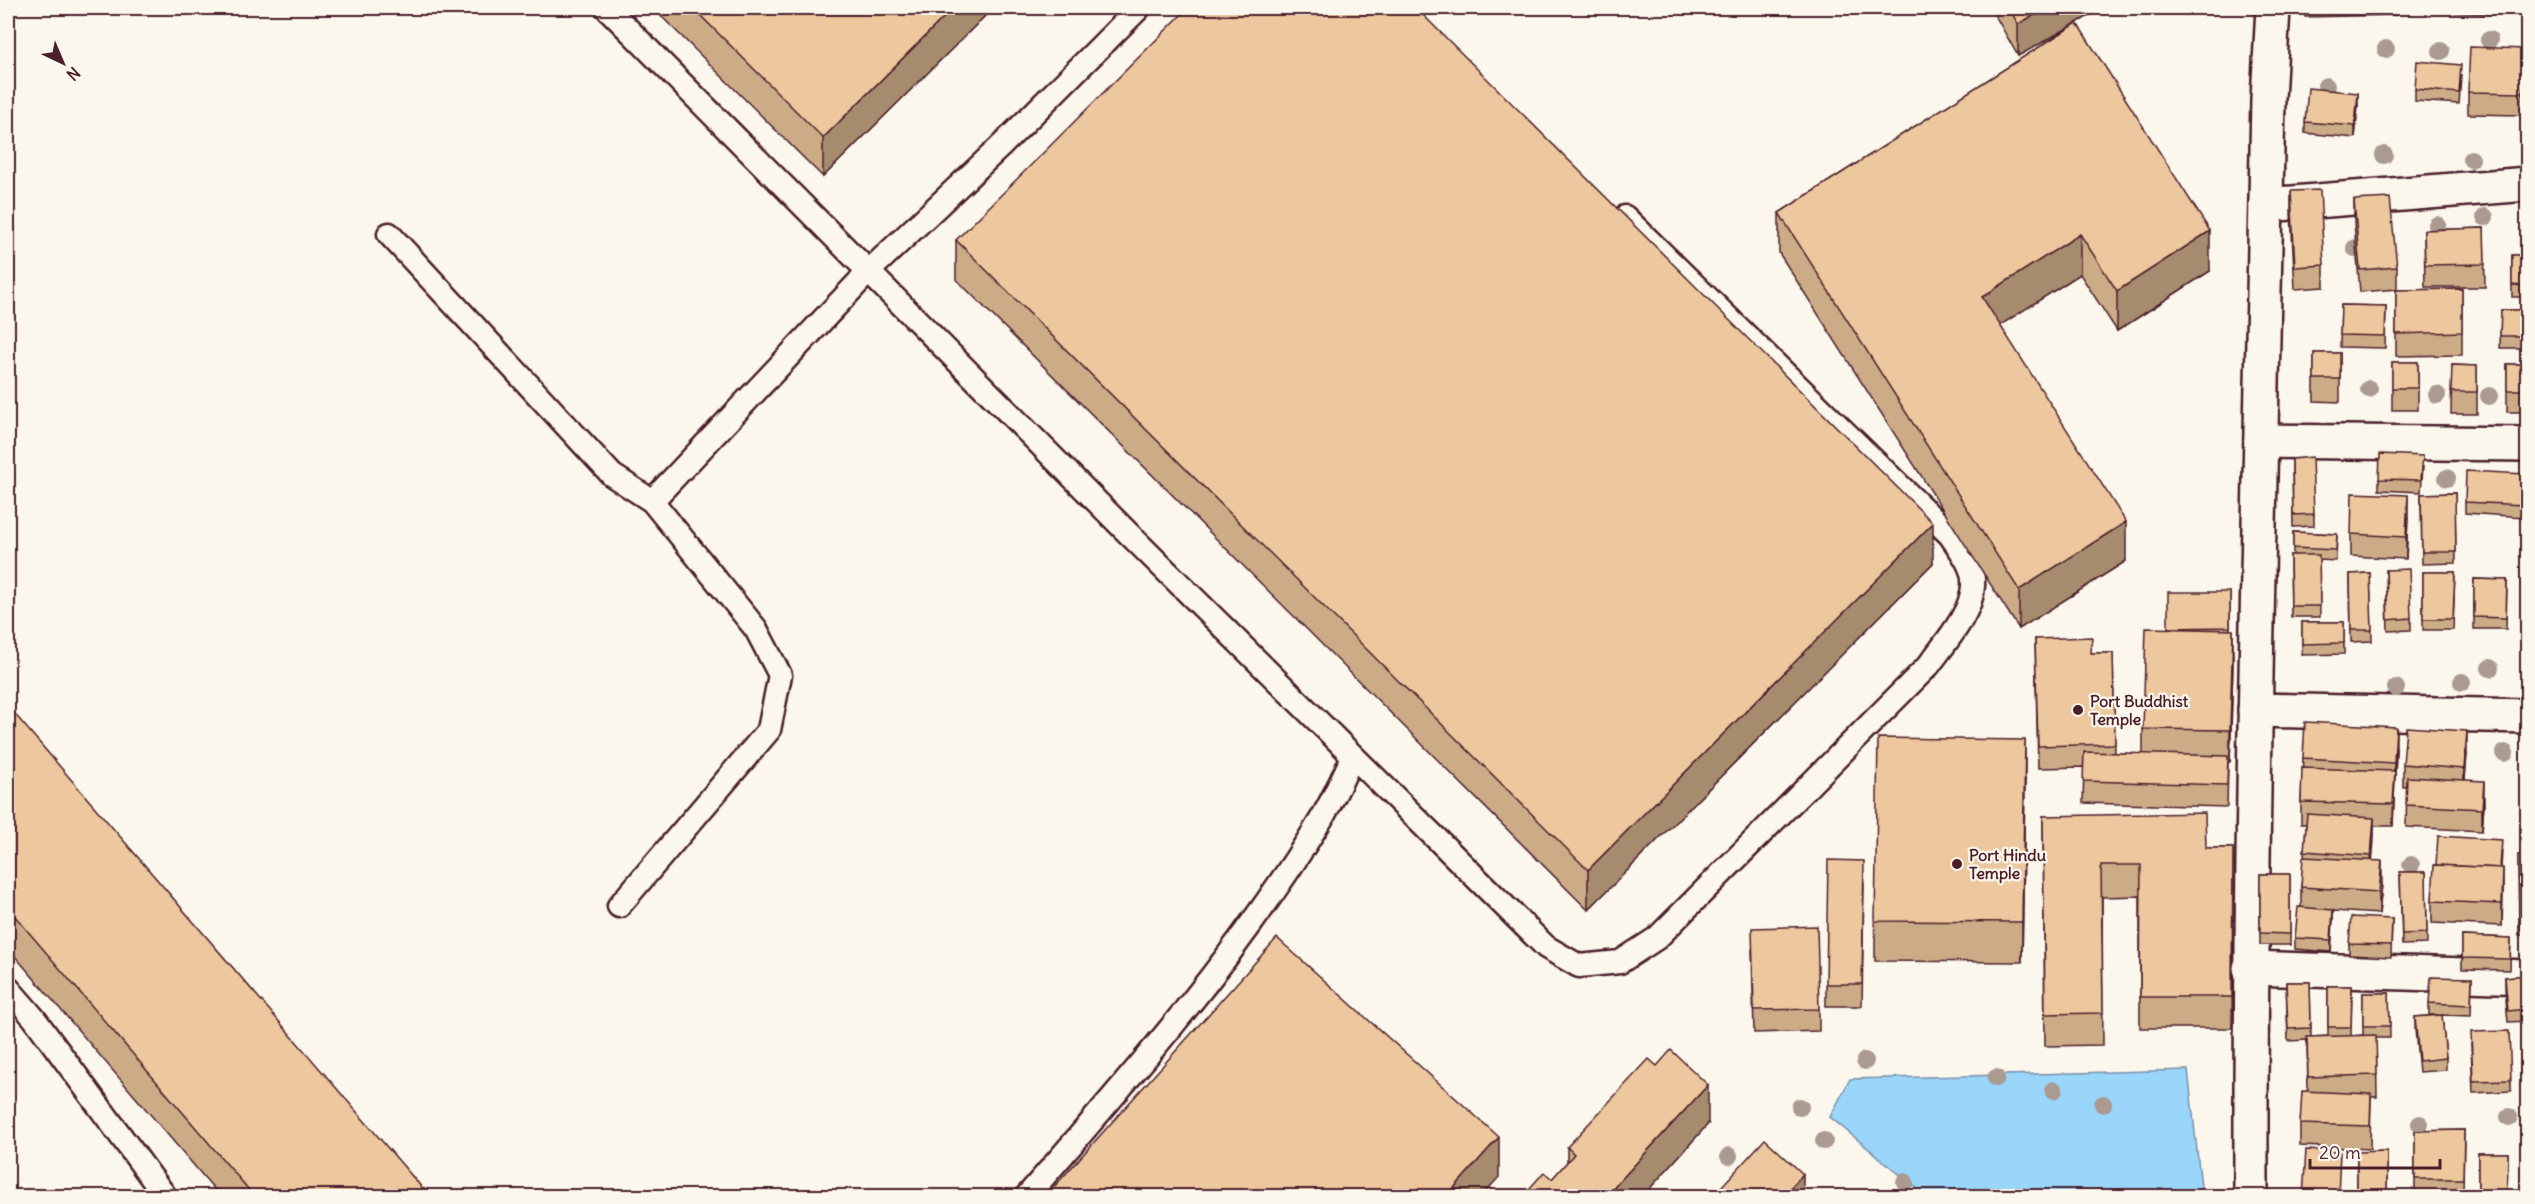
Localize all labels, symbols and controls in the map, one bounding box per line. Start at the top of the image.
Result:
north arrow [33,33,93,93]
text: N [62,63,84,85]
place label: Port Buddhist Temple [2090,691,2189,730]
marker: Port Buddhist Temple [2071,703,2085,717]
place label: Port Hindu Temple [1969,845,2047,884]
marker: Port Hindu Temple [1950,857,1964,871]
scale bar [2310,1132,2440,1170]
text: 20 m [2319,1141,2361,1164]

